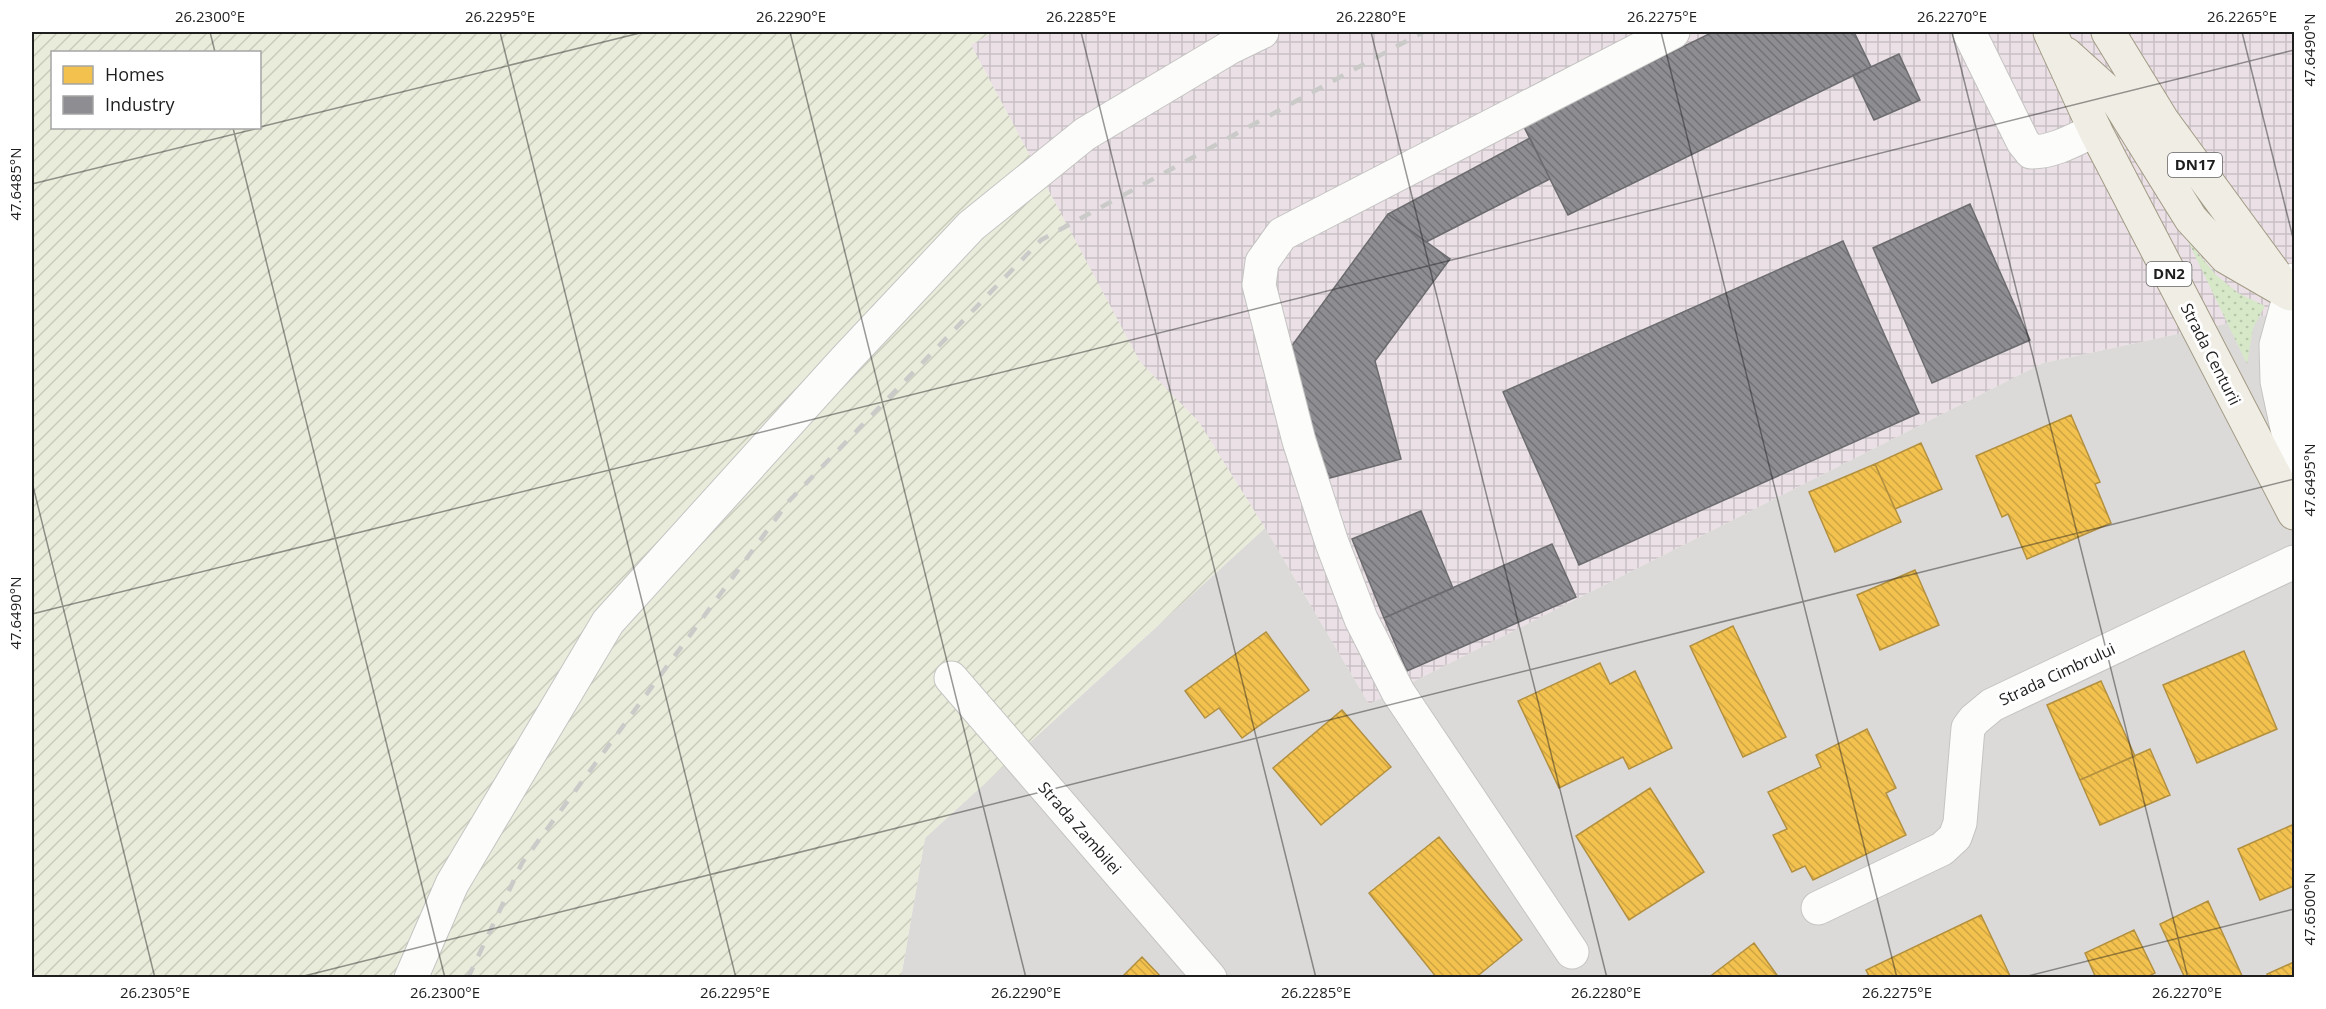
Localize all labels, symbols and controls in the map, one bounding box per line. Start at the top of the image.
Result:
text: 26.2300°E [175,6,245,26]
text: 26.2295°E [465,6,535,26]
text: 26.2290°E [756,6,826,26]
text: 26.2285°E [1046,6,1116,26]
text: 26.2280°E [1336,6,1406,26]
text: 26.2275°E [1627,6,1697,26]
text: 26.2270°E [1917,6,1987,26]
text: 26.2265°E [2207,6,2277,26]
text: 47.6490°N [2299,13,2319,87]
legend [51,51,261,129]
text: Homes [105,62,164,86]
text: Industry [105,92,175,116]
text: 47.6485°N [5,147,25,221]
road number: DN17 [2168,153,2222,177]
road number: DN2 [2146,262,2192,286]
street label: Strada Centurii [2176,299,2246,409]
text: 47.6495°N [2299,443,2319,517]
text: 47.6490°N [5,576,25,650]
street label: Strada Cimbrului [1995,637,2119,711]
street label: Strada Zambilei [1033,777,1127,879]
text: 47.6500°N [2299,872,2319,946]
text: 26.2305°E [120,982,190,1002]
text: 26.2300°E [410,982,480,1002]
text: 26.2295°E [700,982,770,1002]
text: 26.2290°E [991,982,1061,1002]
text: 26.2285°E [1281,982,1351,1002]
text: 26.2280°E [1571,982,1641,1002]
text: 26.2275°E [1862,982,1932,1002]
text: 26.2270°E [2152,982,2222,1002]

